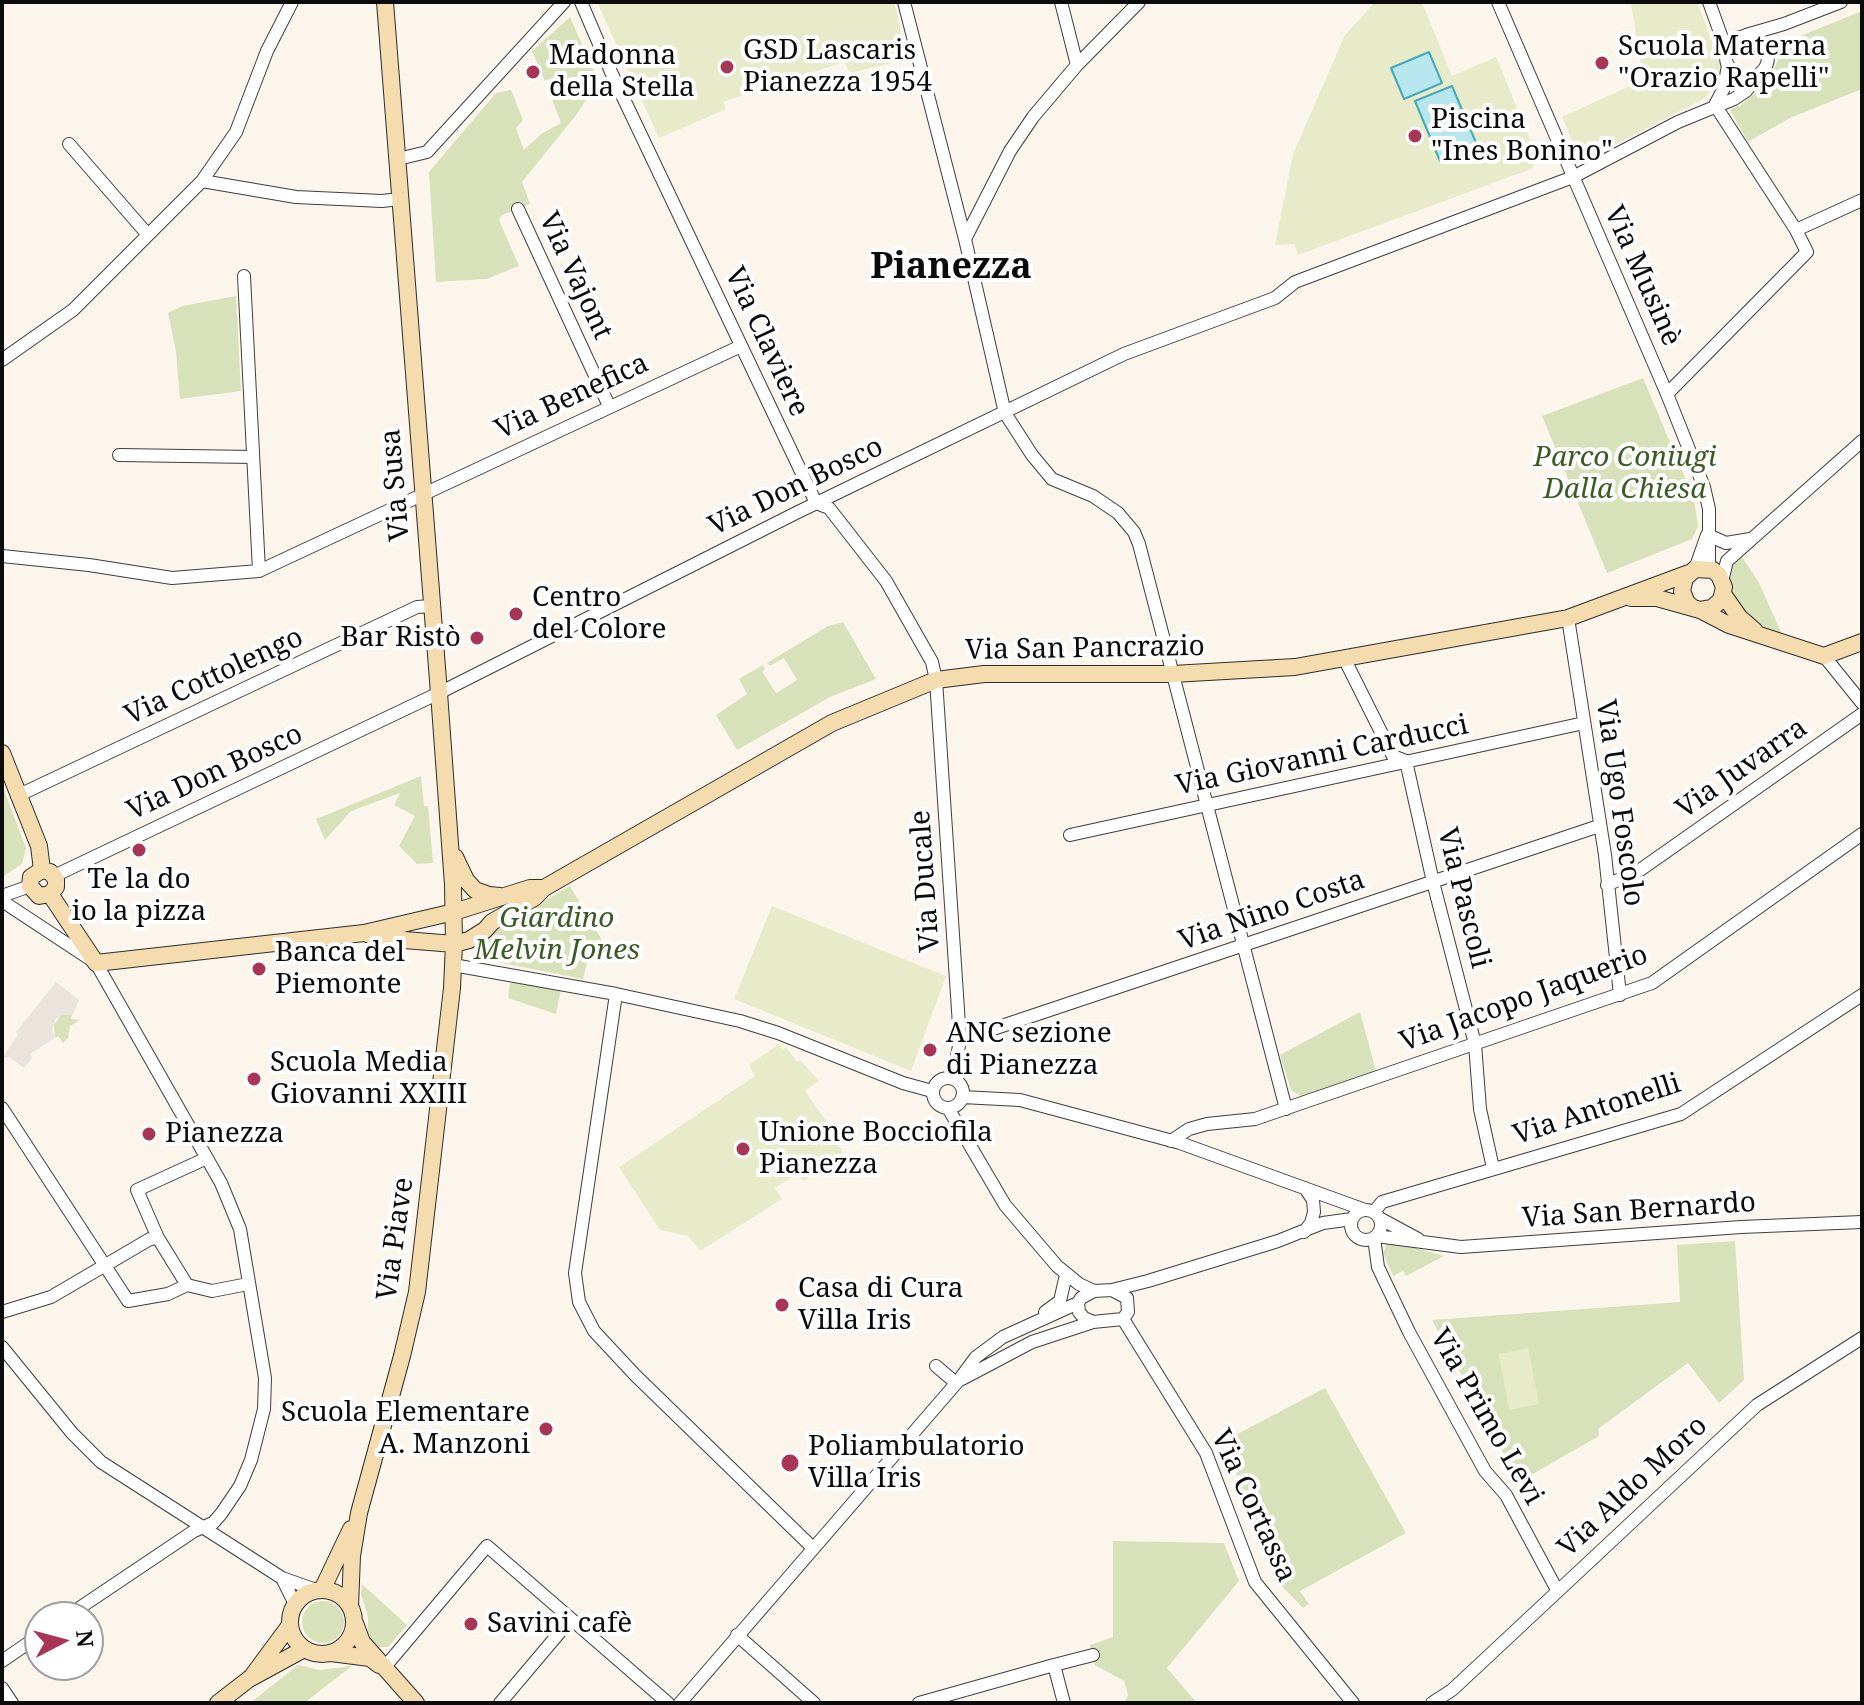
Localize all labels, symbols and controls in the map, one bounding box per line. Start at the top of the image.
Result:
place label: Scuola Materna "Orazio Rapelli" [1618,30,1829,96]
place label: GSD Lascaris Pianezza 1954 [743,34,932,100]
place label: Madonna della Stella [549,39,695,105]
marker: Scuola Materna "Orazio Rapelli" [1593,54,1611,72]
marker: GSD Lascaris Pianezza 1954 [718,58,736,76]
marker: Madonna della Stella [524,63,542,81]
place label: Piscina "Ines Bonino" [1431,103,1613,169]
marker: Piscina "Ines Bonino" [1406,127,1424,145]
street label: Via Musinè [1596,201,1688,351]
street label: Via Vajont [531,207,619,345]
district label: Pianezza [870,246,1032,290]
street label: Via Claviere [717,262,815,422]
street label: Via Benefica [490,347,654,447]
street label: Via Susa [374,428,418,542]
street label: Via Don Bosco [703,430,889,544]
park label: Parco Coniugi Dalla Chiesa [1534,441,1716,507]
place label: Centro del Colore [532,581,666,647]
marker: Centro del Colore [507,605,525,623]
street label: Via Cottolengo [119,621,309,733]
place label: Bar Ristò [340,621,461,655]
marker: Bar Ristò [468,629,486,647]
street label: Via San Pancrazio [965,630,1205,668]
street label: Via Ugo Foscolo [1588,697,1650,909]
street label: Via Giovanni Carducci [1173,709,1471,803]
street label: Via Juvarra [1670,712,1814,826]
street label: Via Don Bosco [122,718,308,828]
street label: Via Ducale [904,809,948,953]
street label: Via Pascoli [1429,824,1497,972]
marker: Te la do io la pizza [130,841,148,859]
place label: Te la do io la pizza [72,863,206,929]
street label: Via Nino Costa [1175,863,1369,959]
park label: Giardino Melvin Jones [474,902,640,968]
place label: Banca del Piemonte [275,936,405,1002]
street label: Via Jacopo Jaquerio [1396,939,1652,1059]
marker: Banca del Piemonte [250,960,268,978]
place label: ANC sezione di Pianezza [946,1017,1112,1083]
marker: ANC sezione di Pianezza [921,1041,939,1059]
place label: Scuola Media Giovanni XXIII [270,1046,467,1112]
street label: Via Antonelli [1509,1067,1685,1153]
marker: Scuola Media Giovanni XXIII [245,1070,263,1088]
place label: Unione Bocciofila Pianezza [759,1116,993,1182]
place label: Pianezza [165,1117,284,1151]
marker: Pianezza [140,1125,158,1143]
marker: Unione Bocciofila Pianezza [734,1140,752,1158]
street label: Via Piave [371,1175,421,1303]
street label: Via San Bernardo [1521,1186,1757,1236]
place label: Casa di Cura Villa Iris [798,1272,963,1338]
marker: Casa di Cura Villa Iris [773,1296,791,1314]
street label: Via Primo Levi [1422,1323,1550,1511]
place label: Scuola Elementare A. Manzoni [281,1396,530,1462]
street label: Via Aldo Moro [1551,1409,1715,1565]
marker: Scuola Elementare A. Manzoni [537,1420,555,1438]
street label: Via Cortassa [1203,1425,1303,1587]
place label: Poliambulatorio Villa Iris [808,1430,1025,1496]
marker: Poliambulatorio Villa Iris [779,1452,801,1474]
north arrow [24,1601,104,1681]
place label: Savini cafè [487,1607,632,1641]
marker: Savini cafè [462,1615,480,1633]
text: N [70,1629,102,1649]

